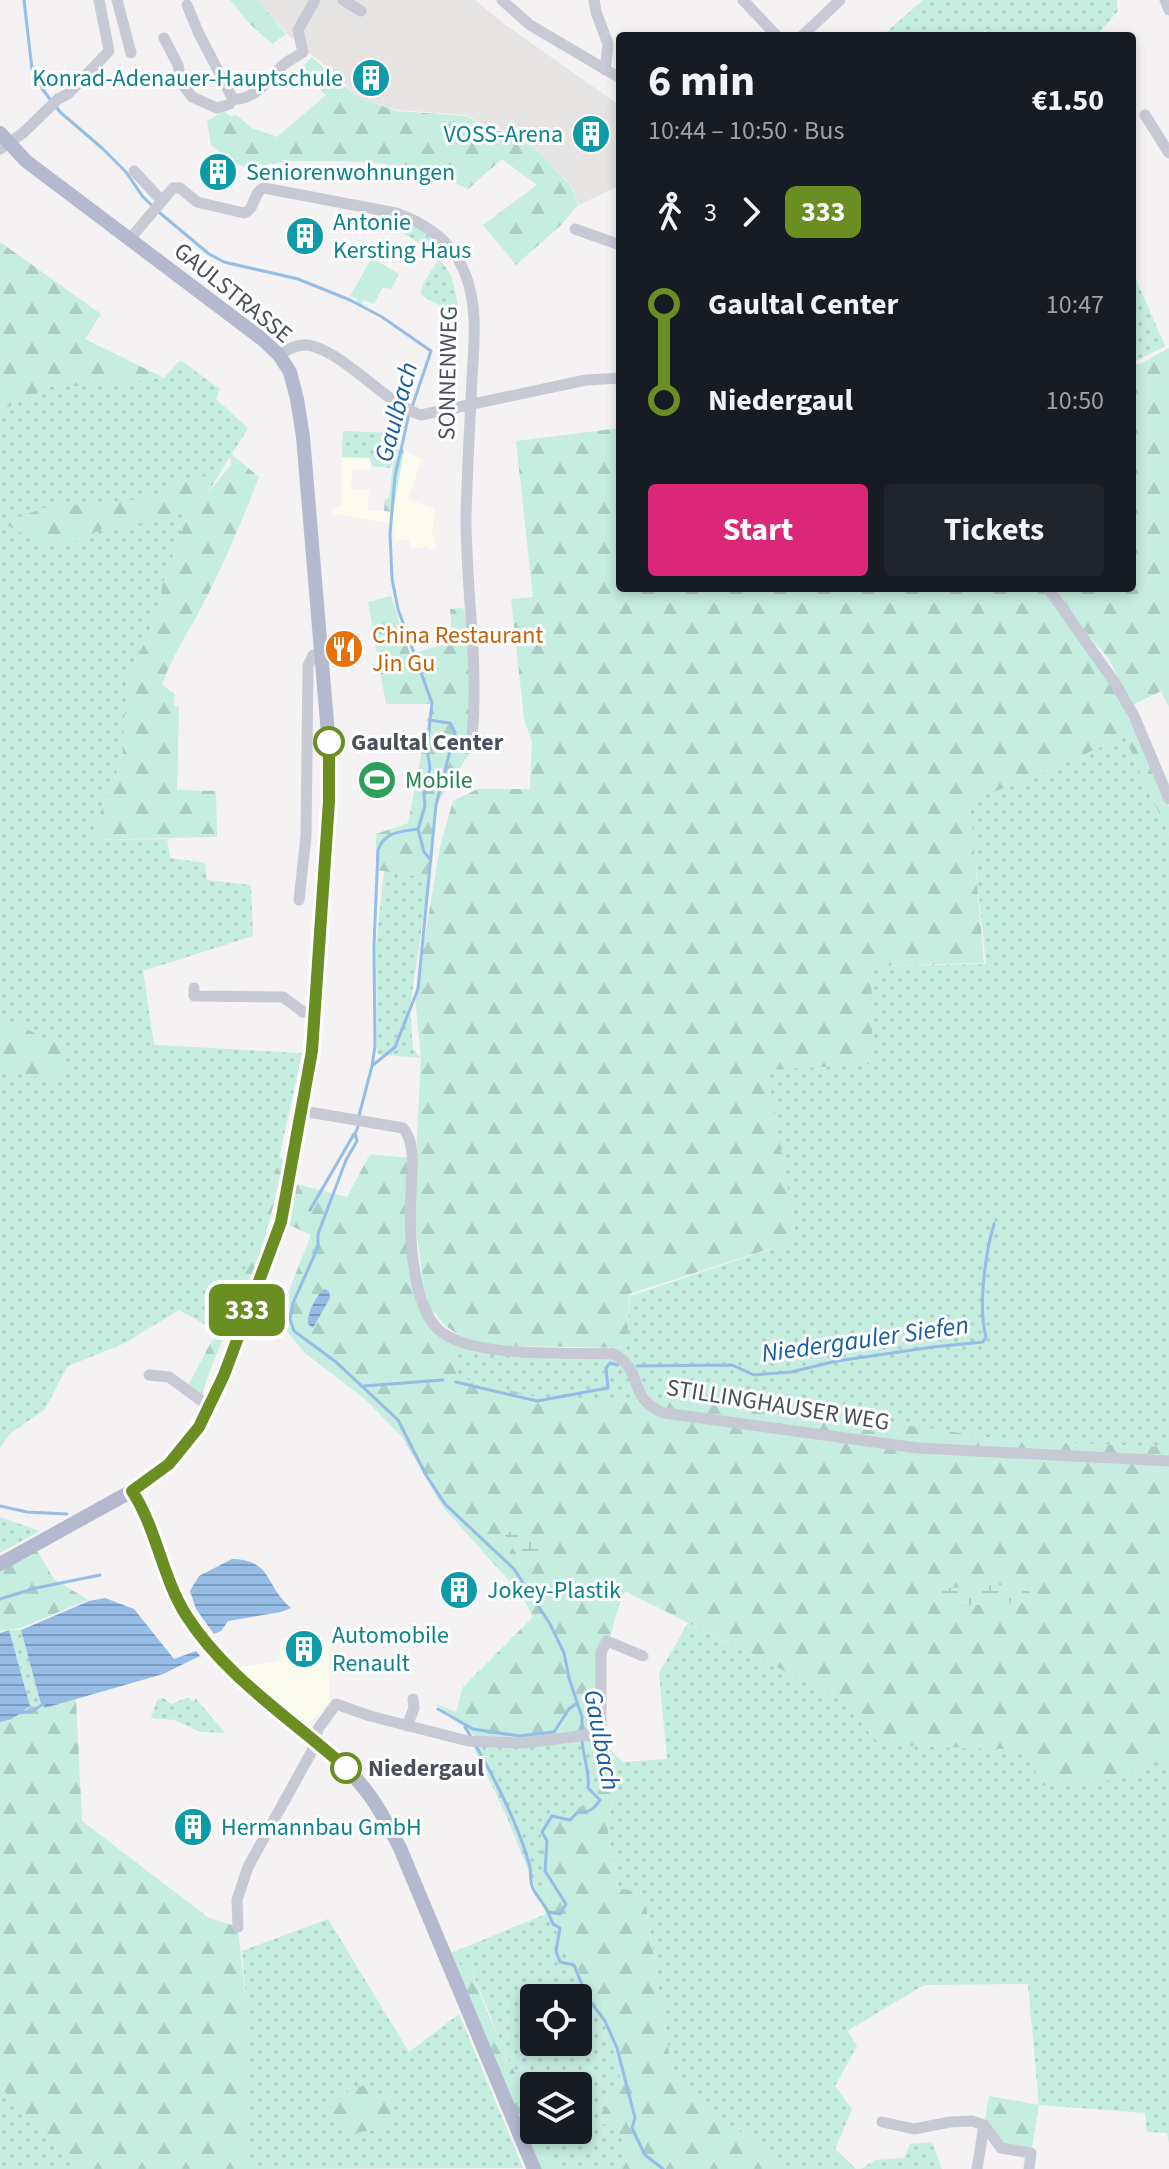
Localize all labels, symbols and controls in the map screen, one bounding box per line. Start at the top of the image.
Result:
text: 6 min [648,50,755,113]
building icon: Konrad-Adenauer-Hauptschule [350,57,392,99]
place label: Konrad-Adenauer-Hauptschule [32,61,343,96]
text: €1.50 [1032,79,1104,122]
text: 10:44 – 10:50 · Bus [648,112,844,149]
building icon: VOSS-Arena [570,113,612,155]
place label: VOSS-Arena [444,117,563,152]
building icon: Seniorenwohnungen [197,151,239,193]
place label: Seniorenwohnungen [246,155,455,190]
icon: walk [648,190,692,234]
icon: forward [729,190,773,234]
text: 333 [801,192,845,232]
text: 3 [704,194,717,231]
place label: Antonie Kersting Haus [333,205,471,268]
building icon: Antonie Kersting Haus [284,215,326,257]
street label: GAULSTRASSE [166,234,300,352]
text: Gaultal Center [708,283,898,326]
text: 10:47 [1046,286,1104,323]
street label: SONNENWEG [429,306,467,440]
water label: Gaulbach [365,358,427,466]
text: Niedergaul [708,379,853,422]
text: 10:50 [1046,382,1104,419]
button: Start [648,484,868,576]
button: Tickets [884,484,1104,576]
place label: China Restaurant Jin Gu [372,618,543,681]
restaurant icon: China Restaurant Jin Gu [323,628,365,670]
place label: Gaultal Center [351,725,504,760]
marker: Gaultal Center [314,727,344,757]
sports icon: Mobile [356,759,398,801]
place label: Mobile [405,763,473,798]
line badge: 333 [201,1284,293,1336]
text: 333 [225,1290,269,1330]
water label: Niedergauler Siefen [759,1306,971,1372]
street label: STILLINGHAUSER WEG [664,1370,892,1440]
building icon: Jokey-Plastik [438,1569,480,1611]
place label: Jokey-Plastik [487,1573,621,1608]
place label: Automobile Renault [332,1618,449,1681]
building icon: Automobile Renault [283,1628,325,1670]
water label: Gaulbach [574,1686,630,1794]
place label: Niedergaul [368,1751,484,1786]
marker: Niedergaul [331,1753,361,1783]
building icon: Hermannbau GmbH [172,1806,214,1848]
place label: Hermannbau GmbH [221,1810,422,1845]
map controls [520,1984,592,2144]
button: locate [520,1984,592,2056]
button: layers [520,2072,592,2144]

